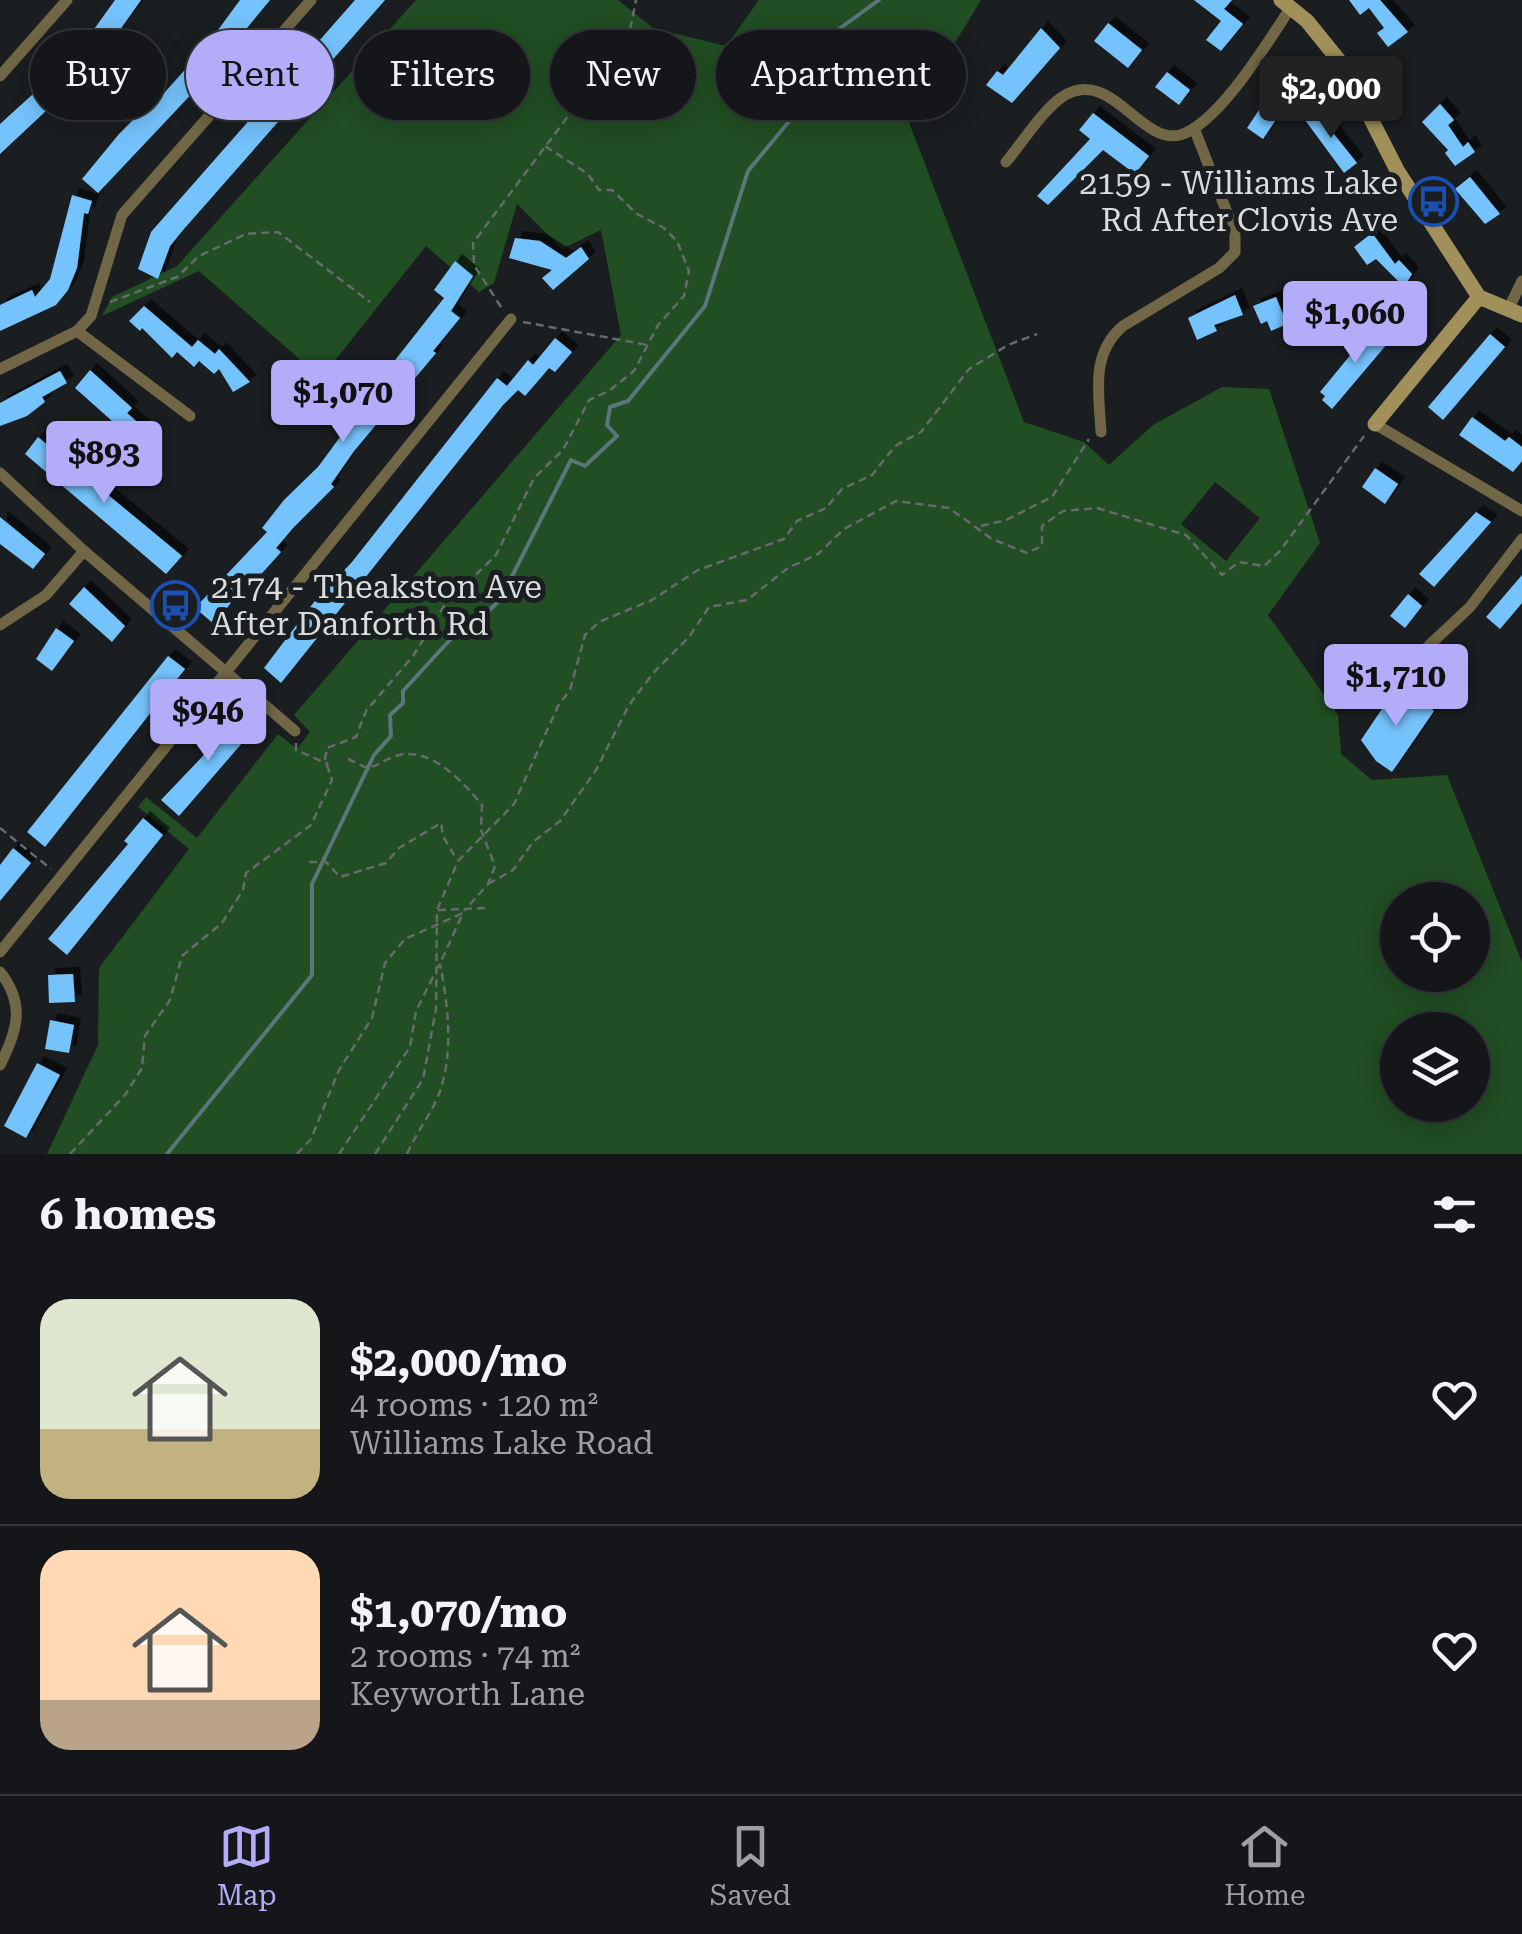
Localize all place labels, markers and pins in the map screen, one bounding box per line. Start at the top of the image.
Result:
pin: $2,000 [1250,56,1412,141]
place label: 2159 - Williams Lake Rd After Clovis Ave [1079,164,1398,239]
bus stop icon: 2159 - Williams Lake Rd After Clovis Ave [1407,175,1459,227]
pin: $1,060 [1274,281,1436,366]
pin: $1,070 [262,360,424,445]
pin: $893 [45,421,163,506]
place label: 2174 - Theakston Ave After Danforth Rd [211,568,542,643]
bus stop icon: 2174 - Theakston Ave After Danforth Rd [150,579,202,631]
pin: $1,710 [1315,644,1477,729]
pin: $946 [149,679,267,764]

